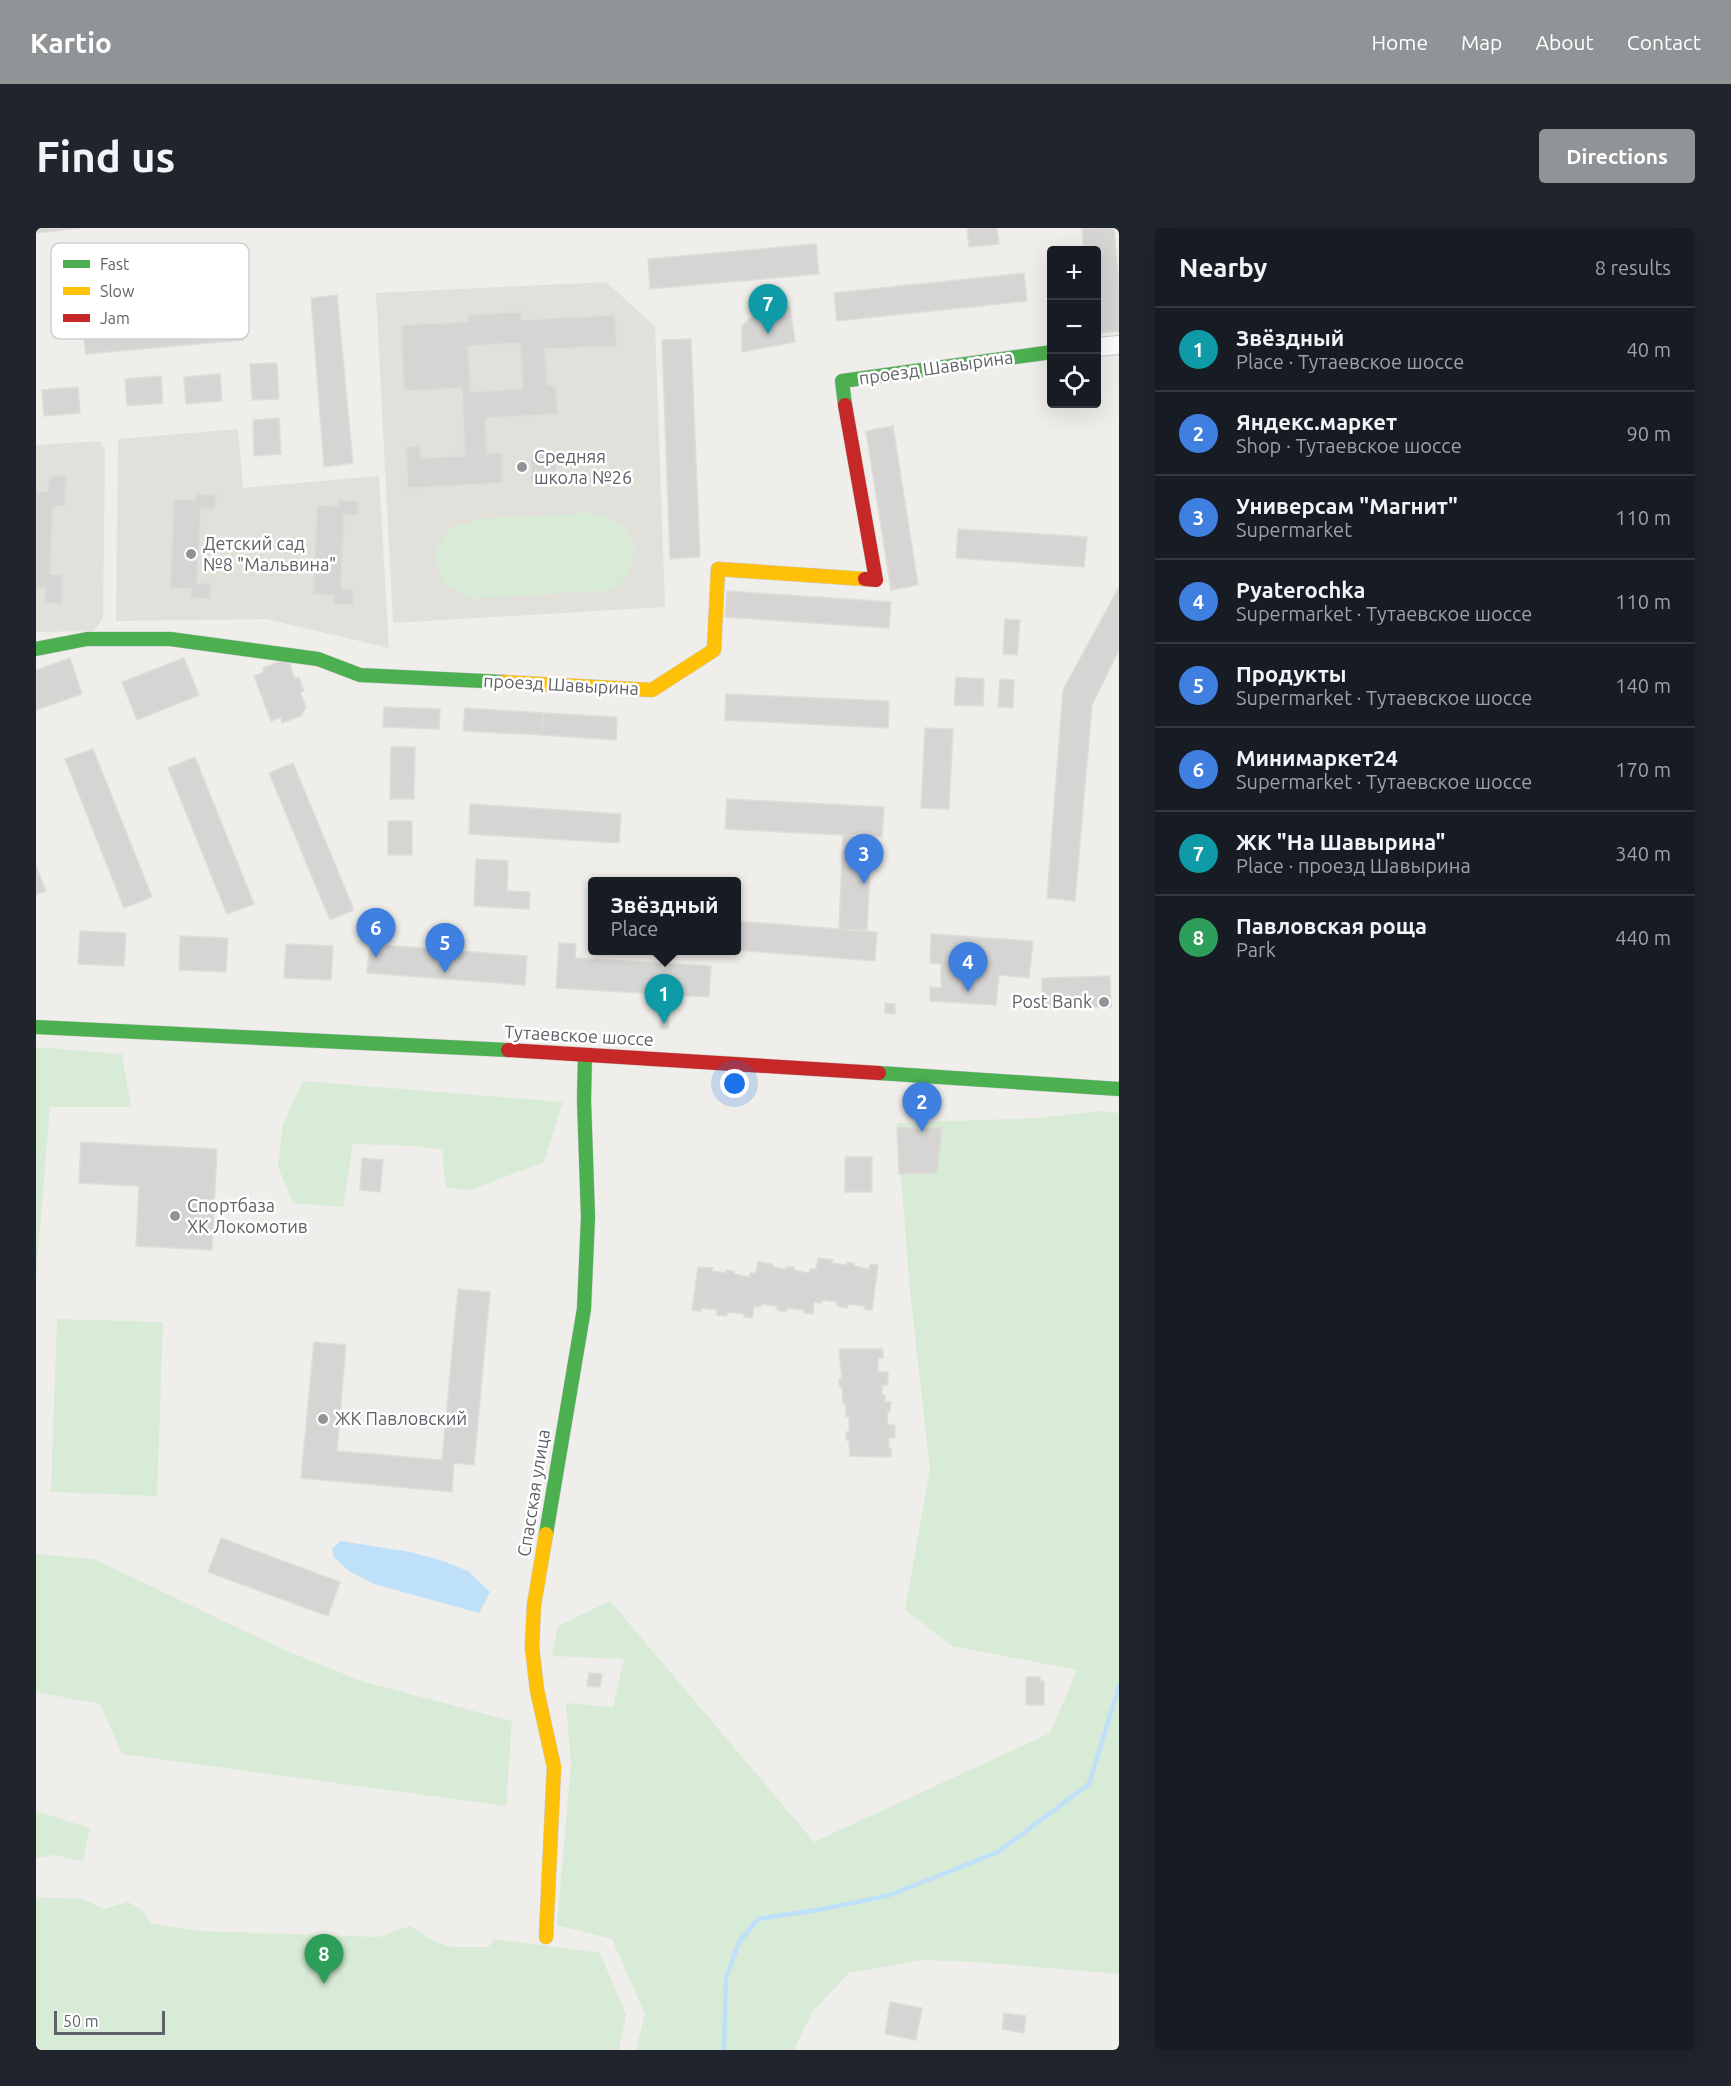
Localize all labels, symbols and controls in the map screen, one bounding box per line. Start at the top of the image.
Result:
text: Kartio [30,27,112,58]
text: Home [1371,30,1428,54]
text: Map [1461,30,1502,54]
text: About [1535,30,1594,54]
text: Contact [1627,30,1701,54]
button: Directions [1539,129,1695,183]
text: Find us [36,133,175,180]
legend [51,243,249,339]
map controls [1047,246,1101,408]
button: + [1047,246,1101,300]
text: Nearby [1179,253,1267,282]
text: Fast [100,255,130,273]
text: 8 results [1595,256,1671,279]
text: Slow [100,282,135,300]
pin: 7 [748,285,788,334]
button: − [1047,300,1101,354]
text: Jam [100,309,130,327]
text: Звёздный [1236,325,1344,350]
text: 1 [1193,338,1204,361]
text: 40 m [1627,338,1671,361]
street label: проезд Шавырина [857,346,1014,388]
text: Place · Тутаевское шоссе [1236,350,1464,373]
button: locate [1047,354,1101,408]
text: Яндекс.маркет [1236,409,1397,434]
text: 2 [1193,422,1204,445]
text: 90 m [1627,422,1671,445]
text: Shop · Тутаевское шоссе [1236,434,1462,457]
place label: Средняя школа №26 [534,446,632,487]
marker: Средняя школа №26 [515,460,529,474]
text: Универсам "Магнит" [1236,493,1458,518]
text: 3 [1193,506,1204,529]
text: 110 m [1615,506,1671,529]
text: Supermarket [1236,518,1352,541]
place label: Детский сад №8 "Мальвина" [203,533,336,574]
marker: Детский сад №8 "Мальвина" [184,547,198,561]
text: Pyaterochka [1236,577,1366,602]
text: 4 [1193,590,1204,613]
text: 110 m [1615,590,1671,613]
text: Supermarket · Тутаевское шоссе [1236,602,1532,625]
text: Продукты [1236,661,1346,686]
street label: проезд Шавырина [483,670,639,698]
text: 5 [1193,674,1204,697]
text: 140 m [1615,674,1671,697]
text: Supermarket · Тутаевское шоссе [1236,686,1532,709]
text: Минимаркет24 [1236,745,1398,770]
text: 6 [1193,758,1204,781]
text: 170 m [1615,758,1671,781]
text: Supermarket · Тутаевское шоссе [1236,770,1532,793]
text: ЖК "На Шавырина" [1236,829,1446,854]
pin: 3 [844,834,884,884]
text: 7 [1193,842,1204,865]
text: 340 m [1615,842,1671,865]
text: Place · проезд Шавырина [1236,854,1471,877]
popup [588,877,741,955]
text: Звёздный [610,892,719,917]
pin: 6 [356,908,396,958]
text: Павловская роща [1236,913,1427,938]
text: Place [610,917,658,940]
pin: 5 [426,924,464,973]
text: 8 [1193,926,1204,949]
text: 440 m [1615,926,1671,949]
text: Park [1236,938,1276,961]
pin: 4 [948,942,988,992]
pin: 1 [644,974,684,1024]
place label: Post Bank [1012,991,1092,1011]
marker: Post Bank [1097,995,1111,1009]
street label: Тутаевское шоссе [504,1021,654,1049]
your location [720,1069,749,1098]
pin: 2 [902,1082,942,1132]
place label: Спортбаза ХК Локомотив [187,1195,308,1236]
marker: Спортбаза ХК Локомотив [168,1209,182,1223]
place label: ЖК Павловский [335,1408,467,1428]
marker: ЖК Павловский [316,1412,330,1426]
street label: Спасская улица [513,1428,553,1558]
pin: 8 [304,1934,344,1984]
scale bar [54,2008,165,2036]
text: 50 m [63,2012,99,2030]

